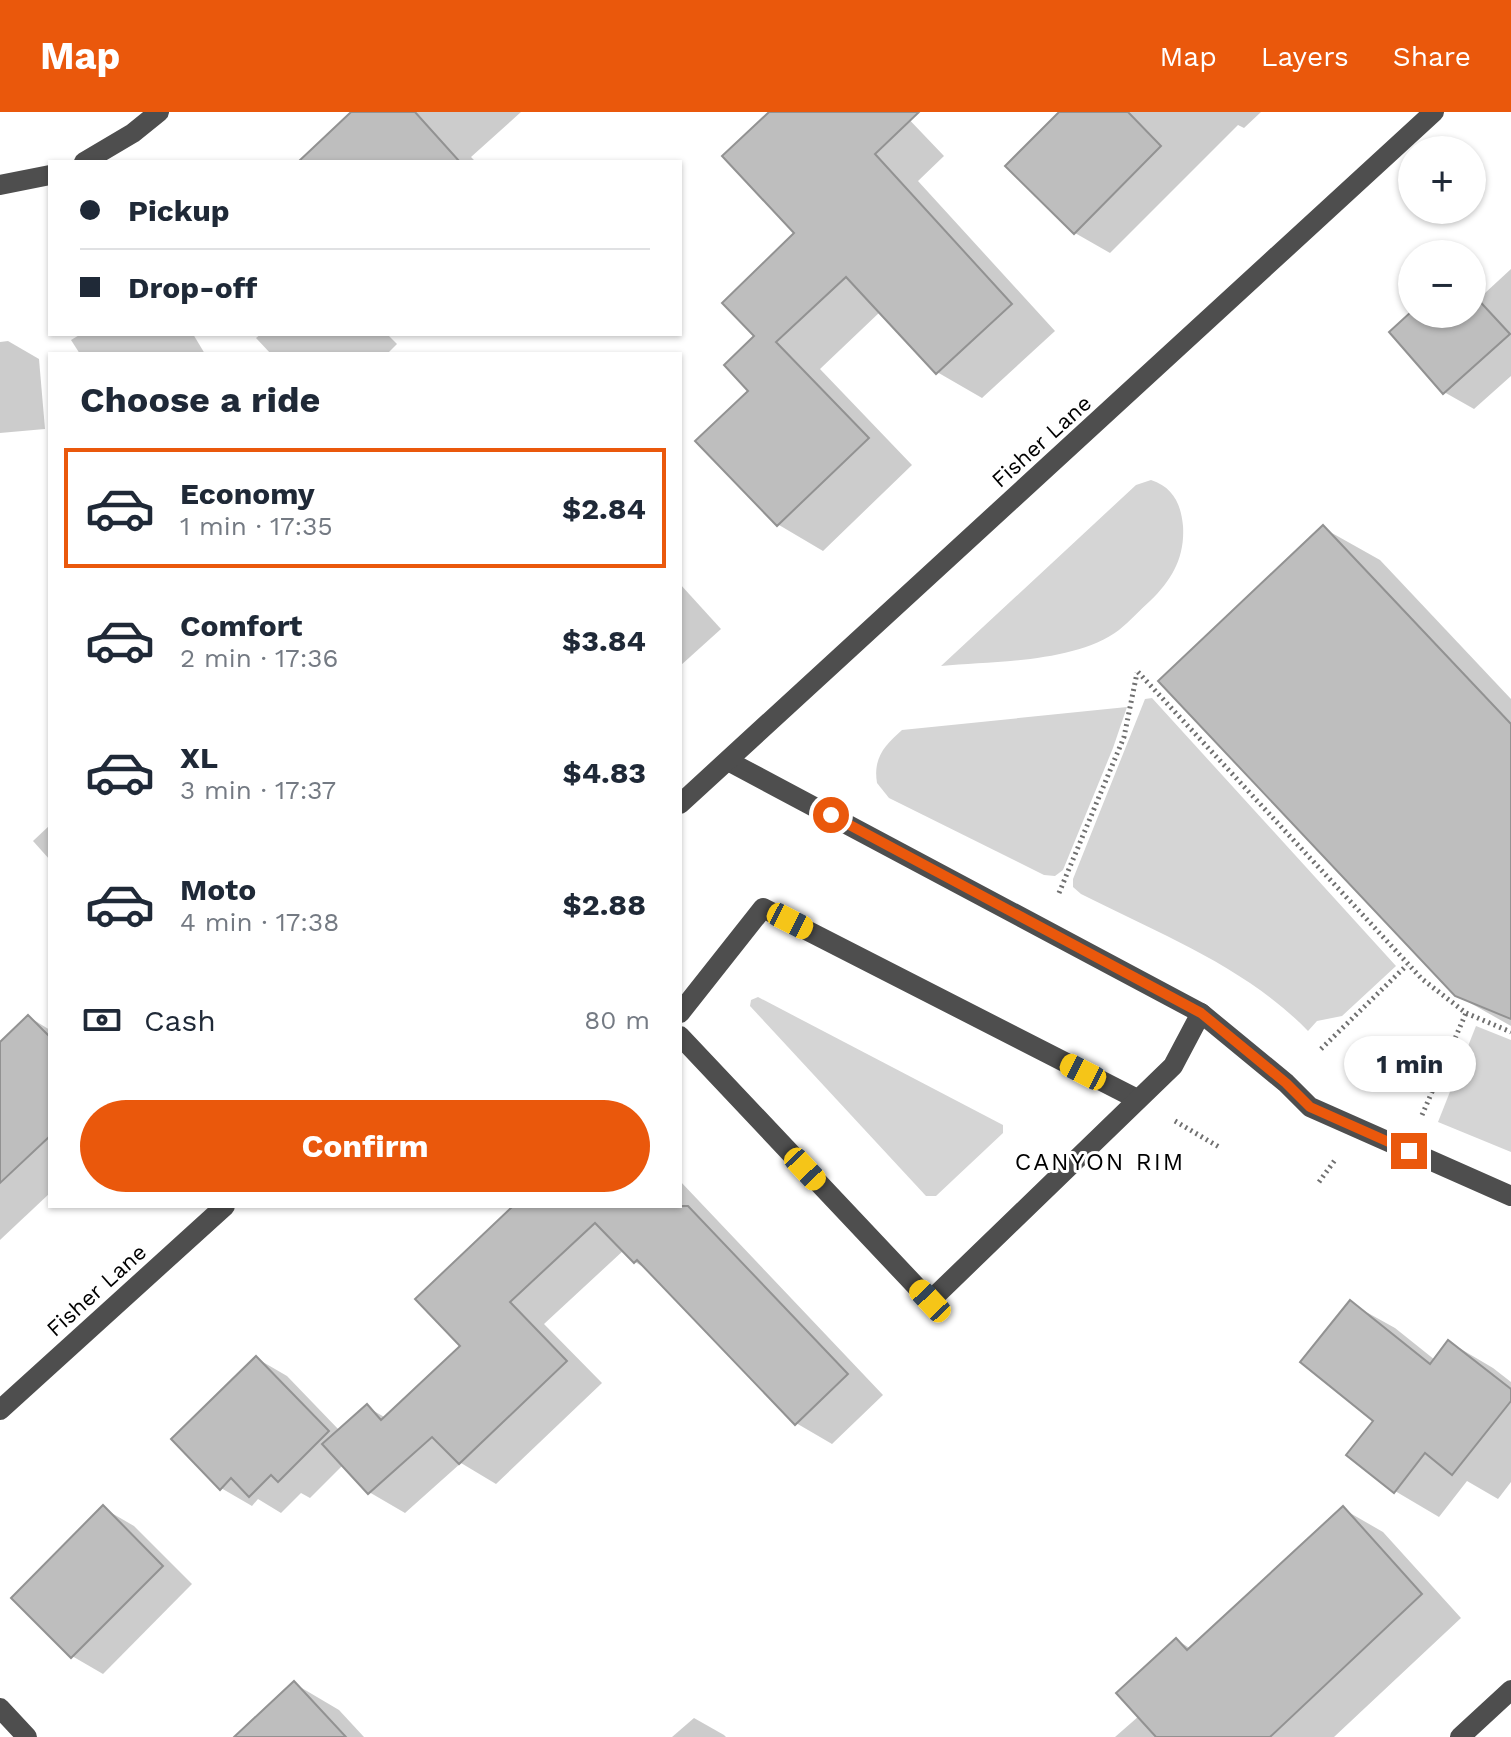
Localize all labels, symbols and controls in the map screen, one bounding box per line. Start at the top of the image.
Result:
text: Map [40,34,120,78]
text: Map [1160,40,1217,73]
text: Layers [1261,40,1349,73]
text: Share [1393,40,1471,73]
map controls [1398,136,1486,328]
button: + [1398,136,1486,224]
text: Pickup [128,193,230,228]
button: − [1398,240,1486,328]
text: Drop-off [128,270,257,305]
text: Choose a ride [80,379,320,421]
street label: Fisher Lane [986,390,1096,493]
icon: car [84,472,156,544]
text: Economy [180,476,315,511]
text: $2.84 [562,491,646,526]
text: 1 min · 17:35 [180,511,333,541]
icon: car [84,604,156,676]
text: Comfort [180,608,302,643]
text: $3.84 [562,623,646,658]
text: 2 min · 17:36 [180,643,338,673]
icon: car [84,736,156,808]
text: XL [180,740,218,775]
text: $4.83 [562,755,646,790]
text: 3 min · 17:37 [180,775,336,805]
route start [813,797,849,833]
icon: car [84,868,156,940]
text: Moto [180,872,256,907]
text: $2.88 [563,887,646,922]
car [763,899,817,943]
text: 4 min · 17:38 [180,907,339,937]
icon: cash [80,998,124,1042]
text: Cash [144,1003,216,1038]
text: 80 m [584,1005,650,1035]
callout: 1 min [1343,1035,1475,1091]
text: 1 min [1377,1049,1443,1079]
car [1056,1050,1110,1094]
button: Confirm [80,1100,650,1192]
route end [1391,1133,1427,1169]
car [780,1143,830,1195]
district label: CANYON RIM [1015,1148,1185,1176]
street label: Fisher Lane [41,1239,151,1342]
car [905,1275,955,1327]

